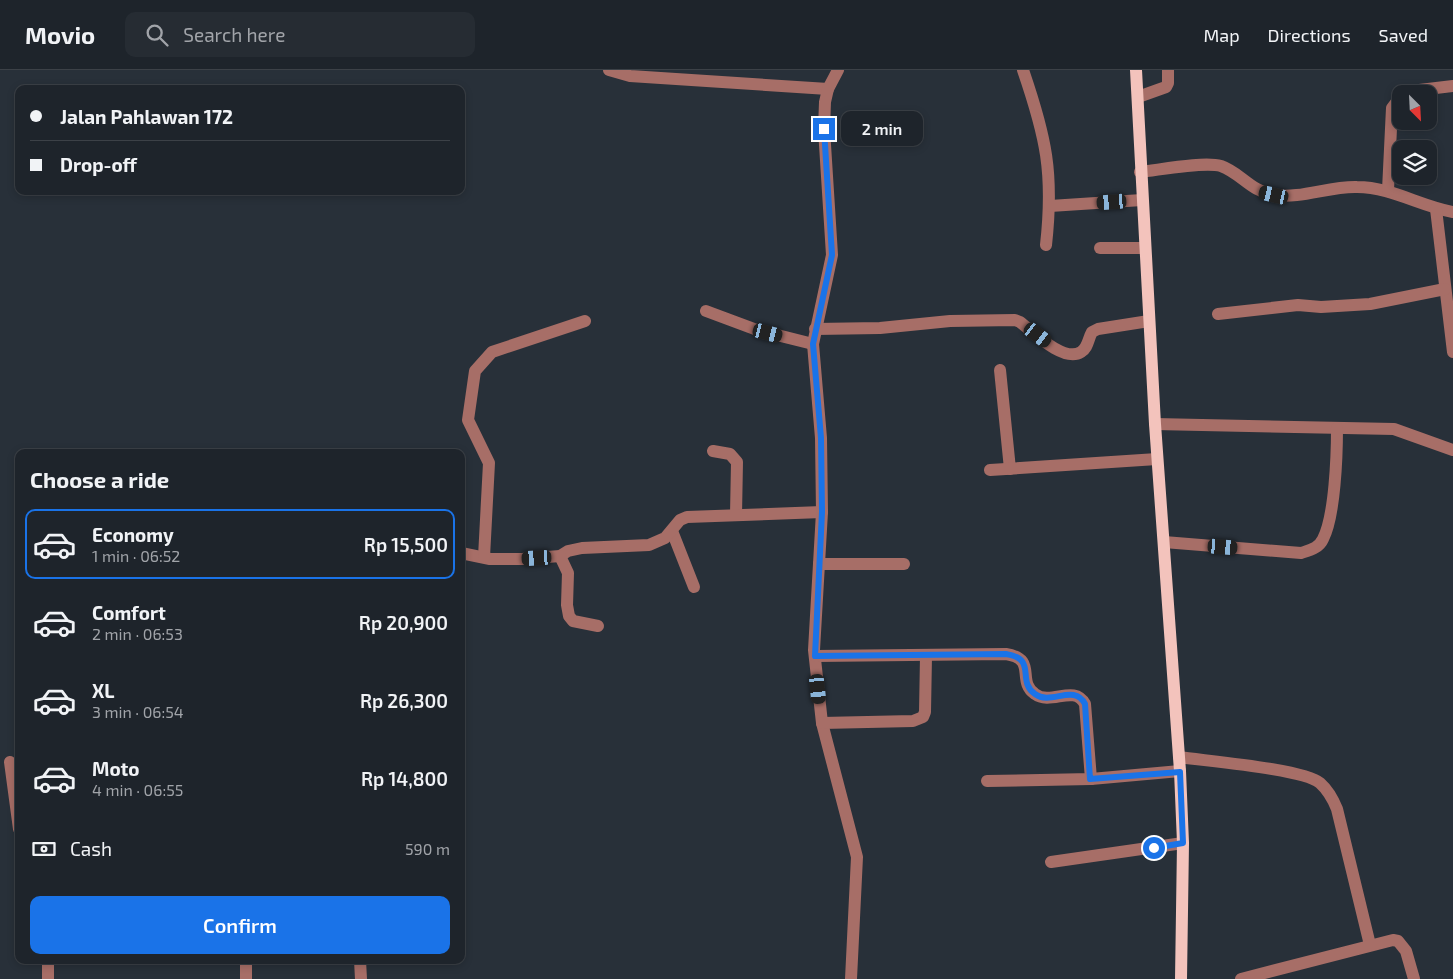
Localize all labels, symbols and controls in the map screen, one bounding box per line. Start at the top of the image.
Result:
search box [125,12,475,57]
text: Movio [25,20,95,49]
icon: search [143,21,171,49]
text: Search here [183,23,285,46]
text: Map [1203,24,1240,46]
text: Directions [1268,24,1351,46]
text: Saved [1379,24,1428,46]
north arrow [1392,85,1438,130]
map controls [1392,85,1437,185]
text: Jalan Pahlawan 172 [60,105,233,128]
callout: 2 min [842,112,924,146]
route end [813,118,835,140]
text: 2 min [862,119,902,138]
button: layers [1392,140,1437,185]
text: Drop-off [60,153,137,176]
car [1257,184,1290,206]
car [1096,193,1127,211]
car [1021,320,1054,350]
car [751,322,784,344]
text: Choose a ride [30,466,169,492]
icon: car [32,522,77,567]
text: Economy [92,523,174,546]
text: Rp 15,500 [364,533,448,556]
car [1207,538,1238,556]
text: 1 min · 06:52 [92,546,180,565]
car [521,550,552,566]
icon: car [32,600,77,645]
text: Comfort [92,601,166,624]
text: Rp 20,900 [359,611,448,634]
text: 2 min · 06:53 [92,624,183,643]
car [808,673,827,705]
icon: car [32,678,77,723]
text: XL [92,679,114,702]
text: Rp 26,300 [360,689,448,712]
text: 3 min · 06:54 [92,702,184,721]
icon: car [32,756,77,801]
text: Moto [92,757,140,780]
text: Rp 14,800 [361,767,448,790]
text: 4 min · 06:55 [92,780,183,799]
icon: cash [30,835,58,863]
text: Cash [70,837,112,860]
route start [1143,837,1165,859]
text: 590 m [405,839,450,858]
button: Confirm [30,896,450,954]

